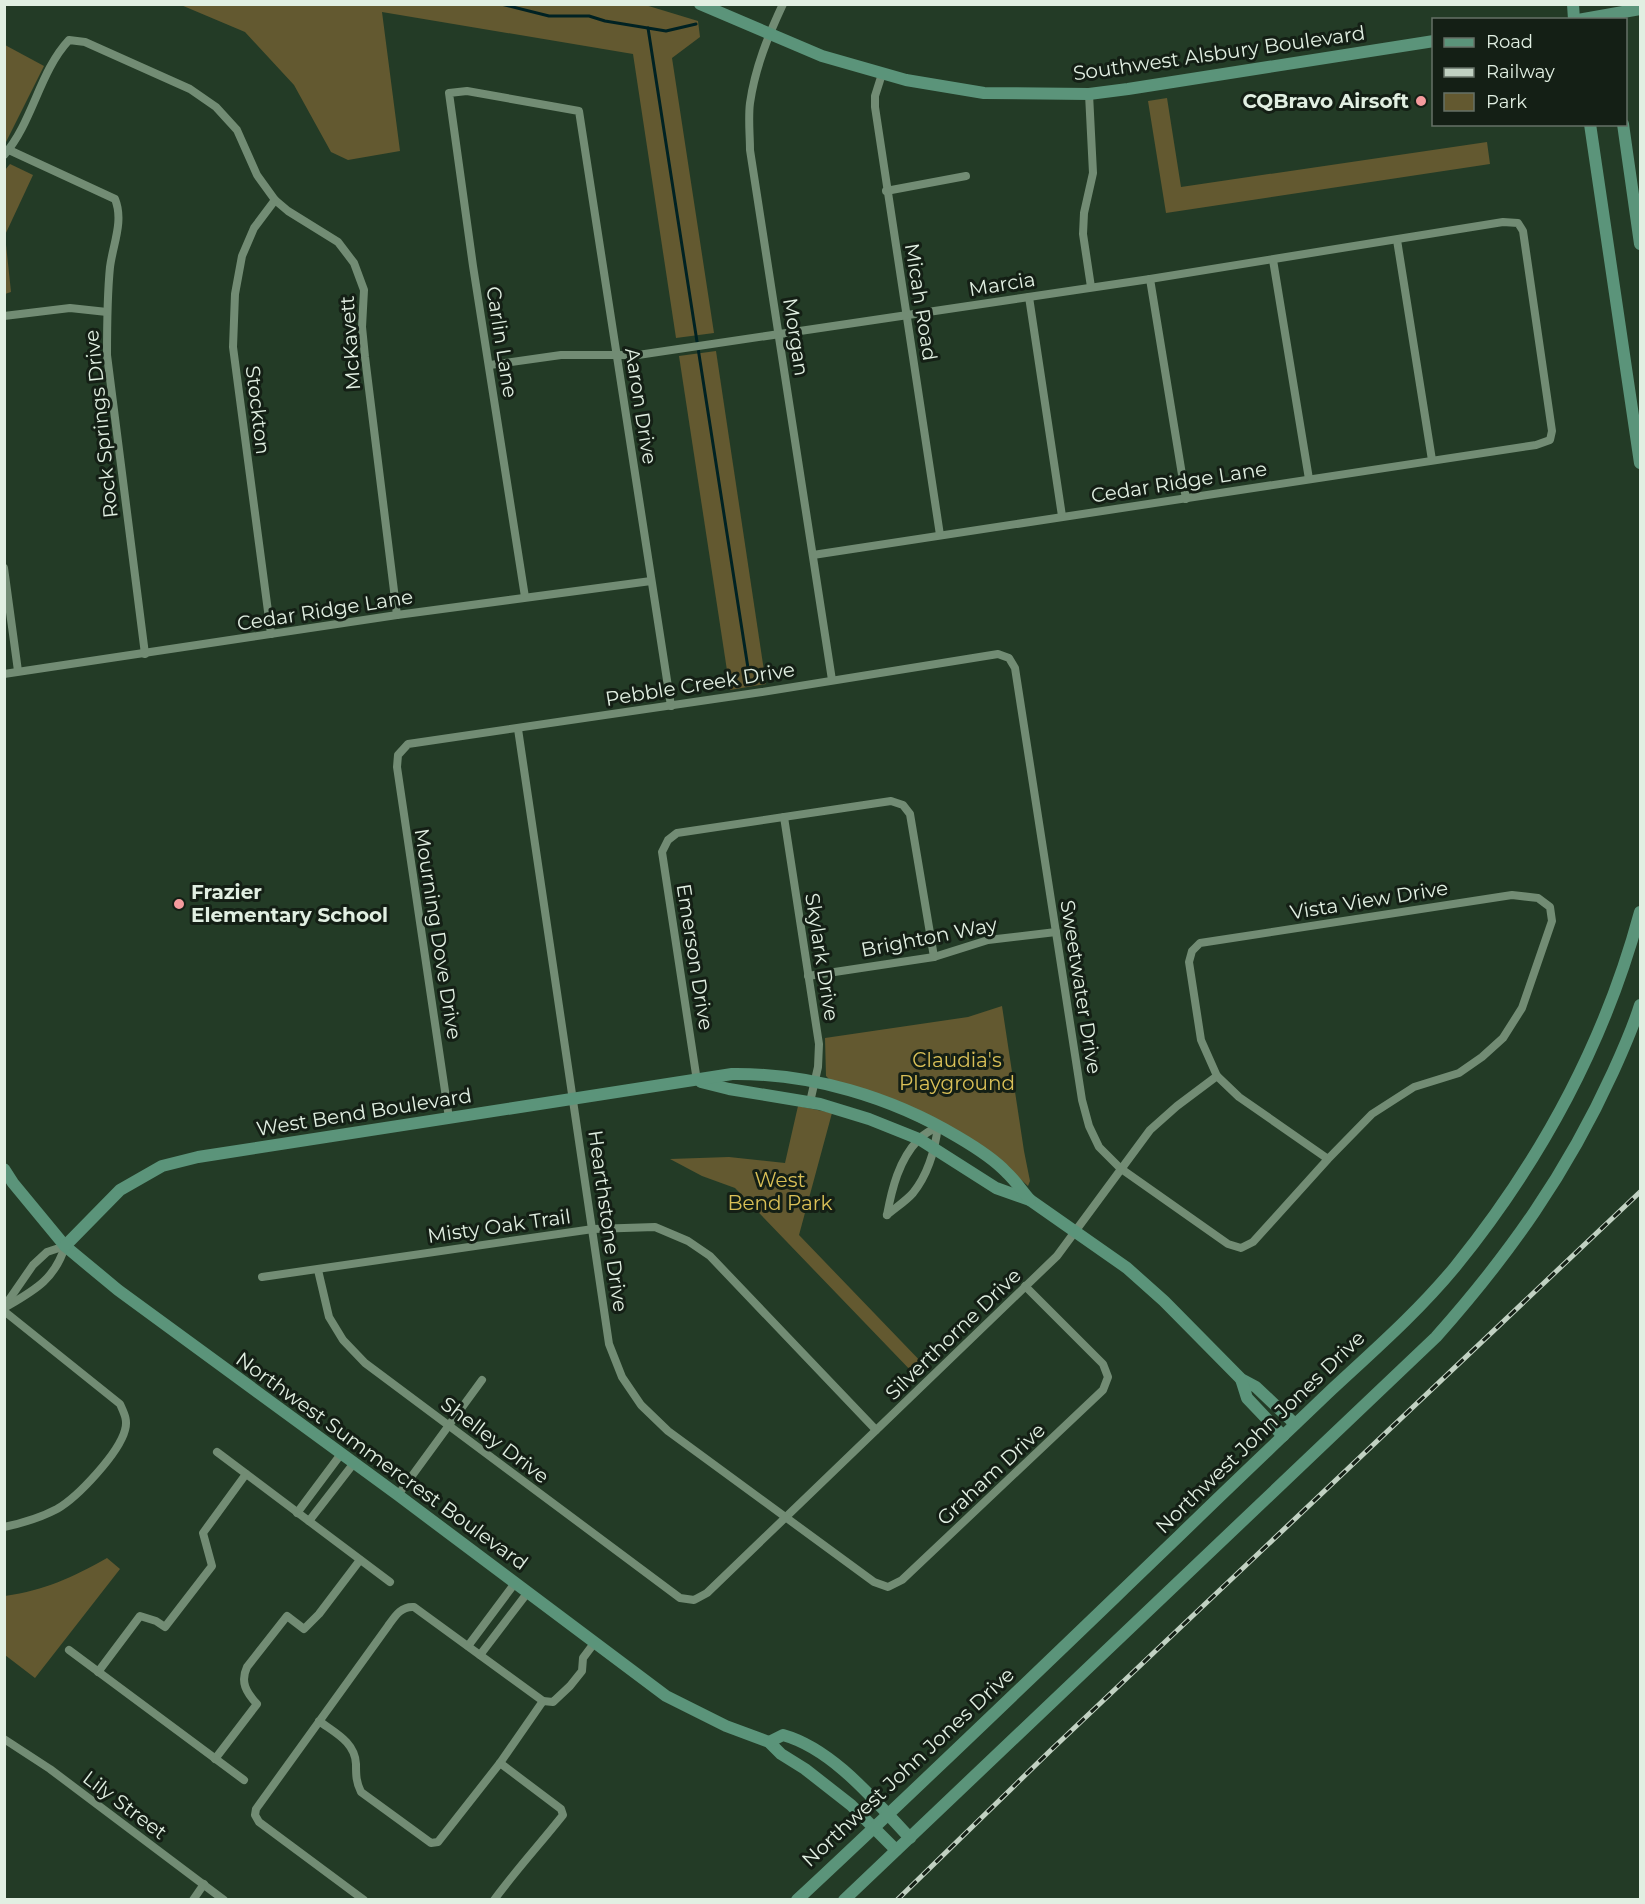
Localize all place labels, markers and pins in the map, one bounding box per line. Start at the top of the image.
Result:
place label: CQBravo Airsoft [1242,89,1409,113]
marker: CQBravo Airsoft [1414,94,1428,108]
place label: Frazier Elementary School [191,880,388,927]
marker: Frazier Elementary School [172,897,186,911]

